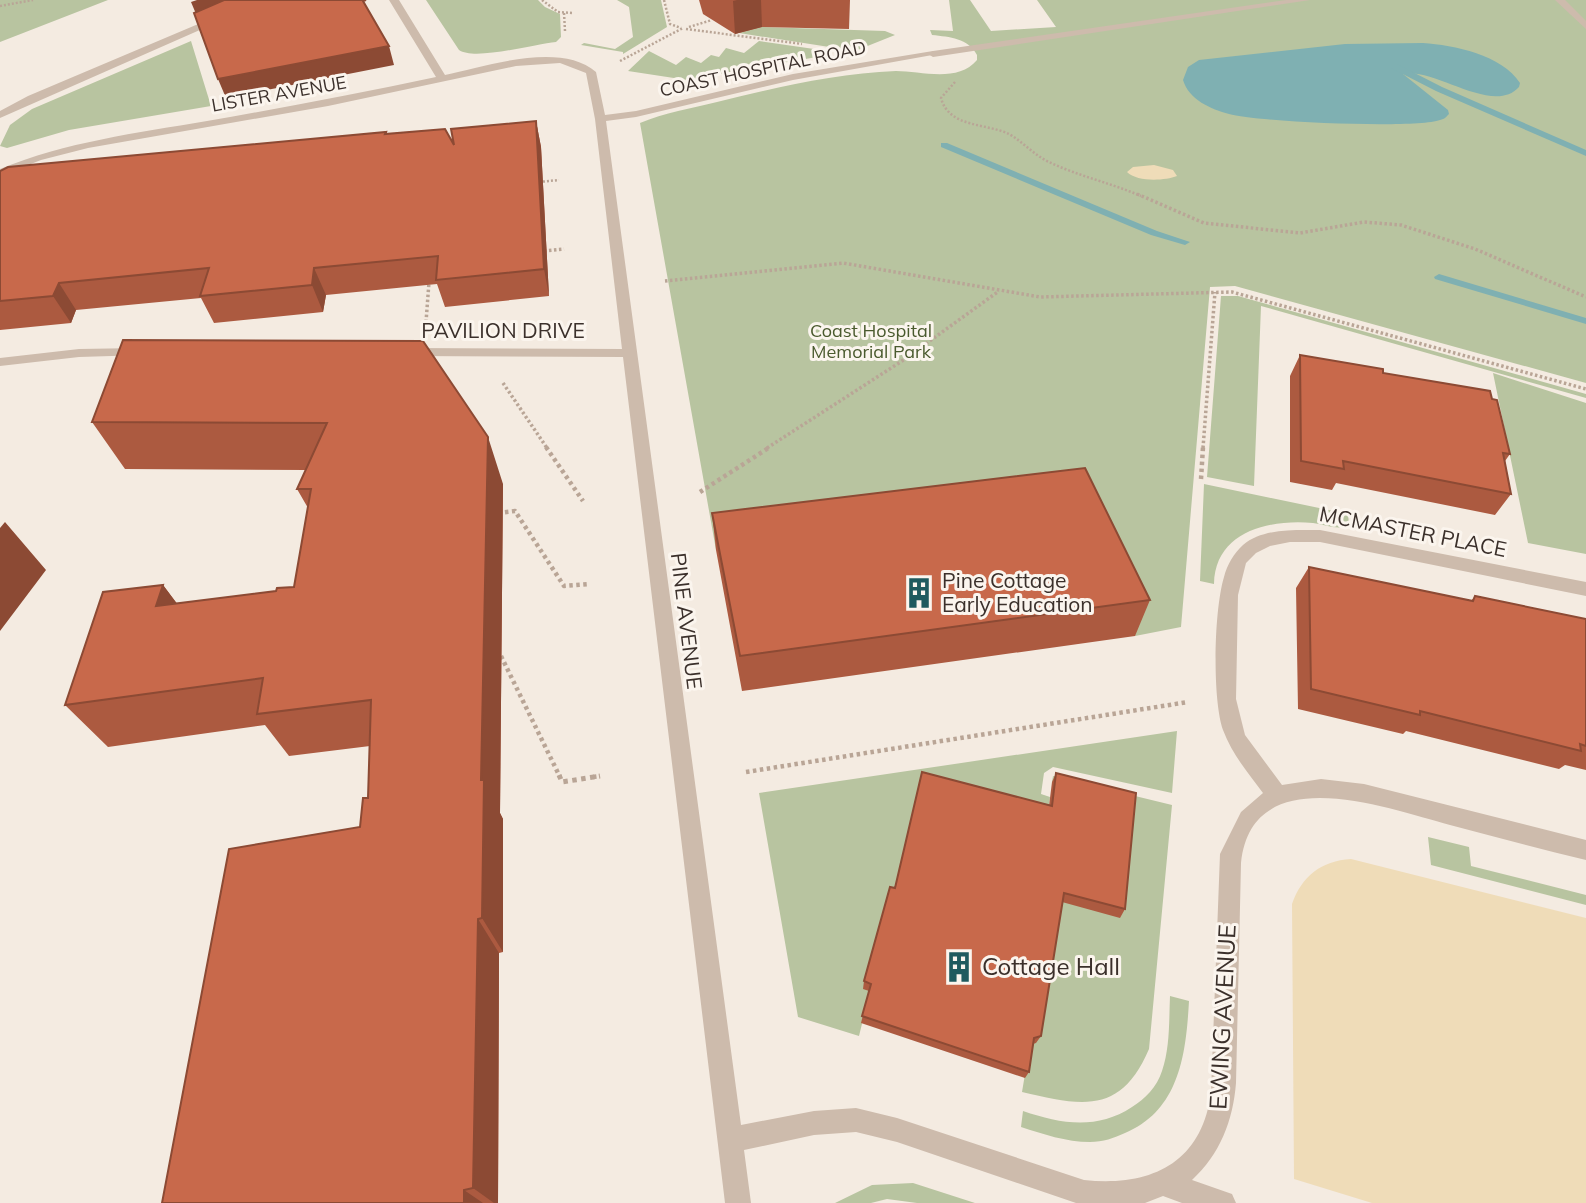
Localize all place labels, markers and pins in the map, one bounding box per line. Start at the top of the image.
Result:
place label: Pine Cottage Early Education [942,567,1093,617]
building icon: Pine Cottage Early Education [902,576,936,610]
building icon: Cottage Hall [942,950,976,984]
place label: Cottage Hall [982,951,1120,981]

